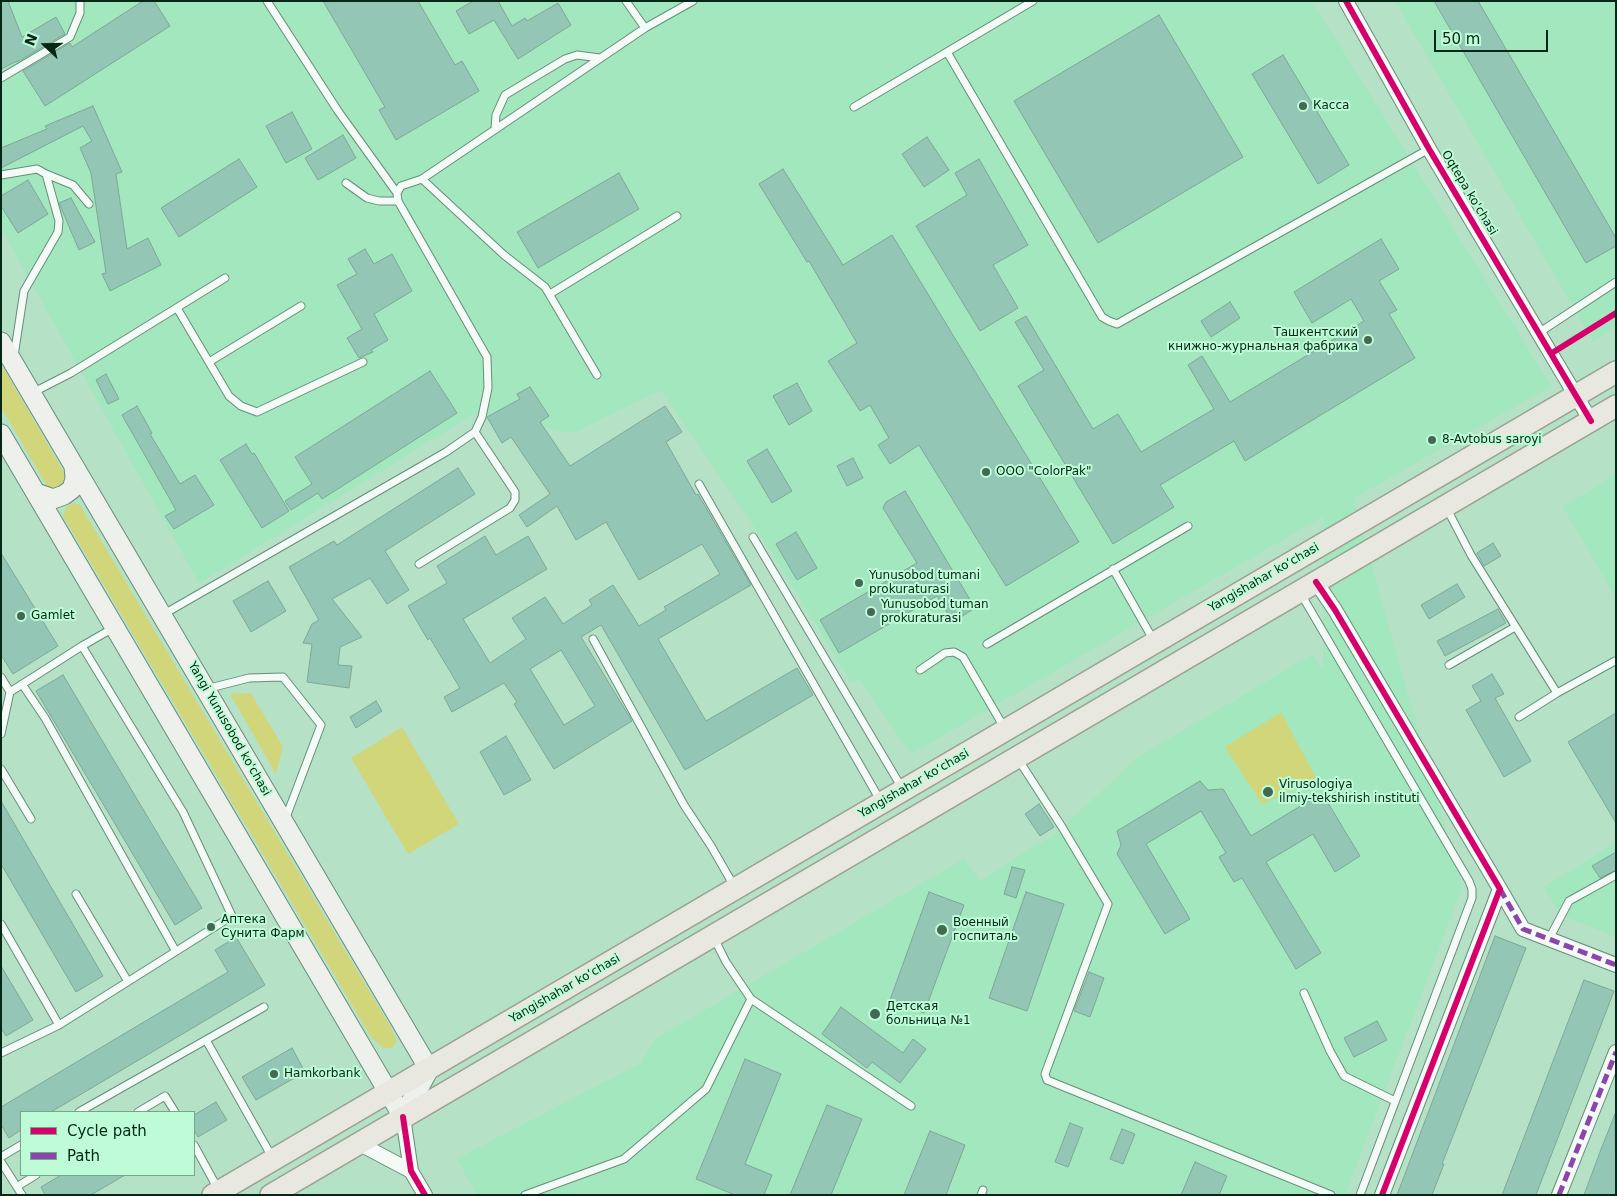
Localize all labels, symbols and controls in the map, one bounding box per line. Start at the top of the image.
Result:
north arrow [20,20,70,70]
scale bar [1437,20,1551,52]
text: 50 m [1442,30,1480,48]
text: N [21,31,41,48]
place label: Касса [1313,99,1349,113]
marker: Касса [1297,100,1309,112]
street label: Oqtepa ko'chasi [1438,148,1500,238]
place label: Ташкентский книжно-журнальная фабрика [1168,326,1358,354]
marker: Ташкентский книжно-журнальная фабрика [1362,334,1374,346]
place label: 8-Avtobus saroyi [1442,433,1542,447]
marker: 8-Avtobus saroyi [1426,434,1438,446]
place label: OOO "ColorPak" [996,465,1092,479]
marker: OOO "ColorPak" [980,466,992,478]
street label: Yangishahar ko‘chasi [1206,540,1322,616]
place label: Yunusobod tumani prokuraturasi [869,569,980,597]
marker: Yunusobod tumani prokuraturasi [853,577,865,589]
place label: Yunusobod tuman prokuraturasi [881,598,989,626]
marker: Yunusobod tuman prokuraturasi [865,606,877,618]
place label: Gamlet [31,609,75,623]
marker: Gamlet [15,610,27,622]
street label: Yangi Yunusobod ko'chasi [185,659,273,799]
street label: Yangishahar ko‘chasi [856,746,972,822]
place label: Virusologiya ilmiy-tekshirish instituti [1279,778,1420,806]
marker: Virusologiya ilmiy-tekshirish instituti [1261,785,1275,799]
place label: Аптека Сунита Фарм [221,913,305,941]
place label: Военный госпиталь [953,916,1018,944]
marker: Аптека Сунита Фарм [205,921,217,933]
marker: Военный госпиталь [935,923,949,937]
street label: Yangishahar ko‘chasi [507,951,623,1027]
place label: Детская больница №1 [886,1000,971,1028]
marker: Детская больница №1 [868,1007,882,1021]
place label: Hamkorbank [284,1067,360,1081]
marker: Hamkorbank [268,1068,280,1080]
legend [20,1111,195,1176]
text: Cycle path [67,1122,147,1140]
text: Path [67,1147,100,1165]

